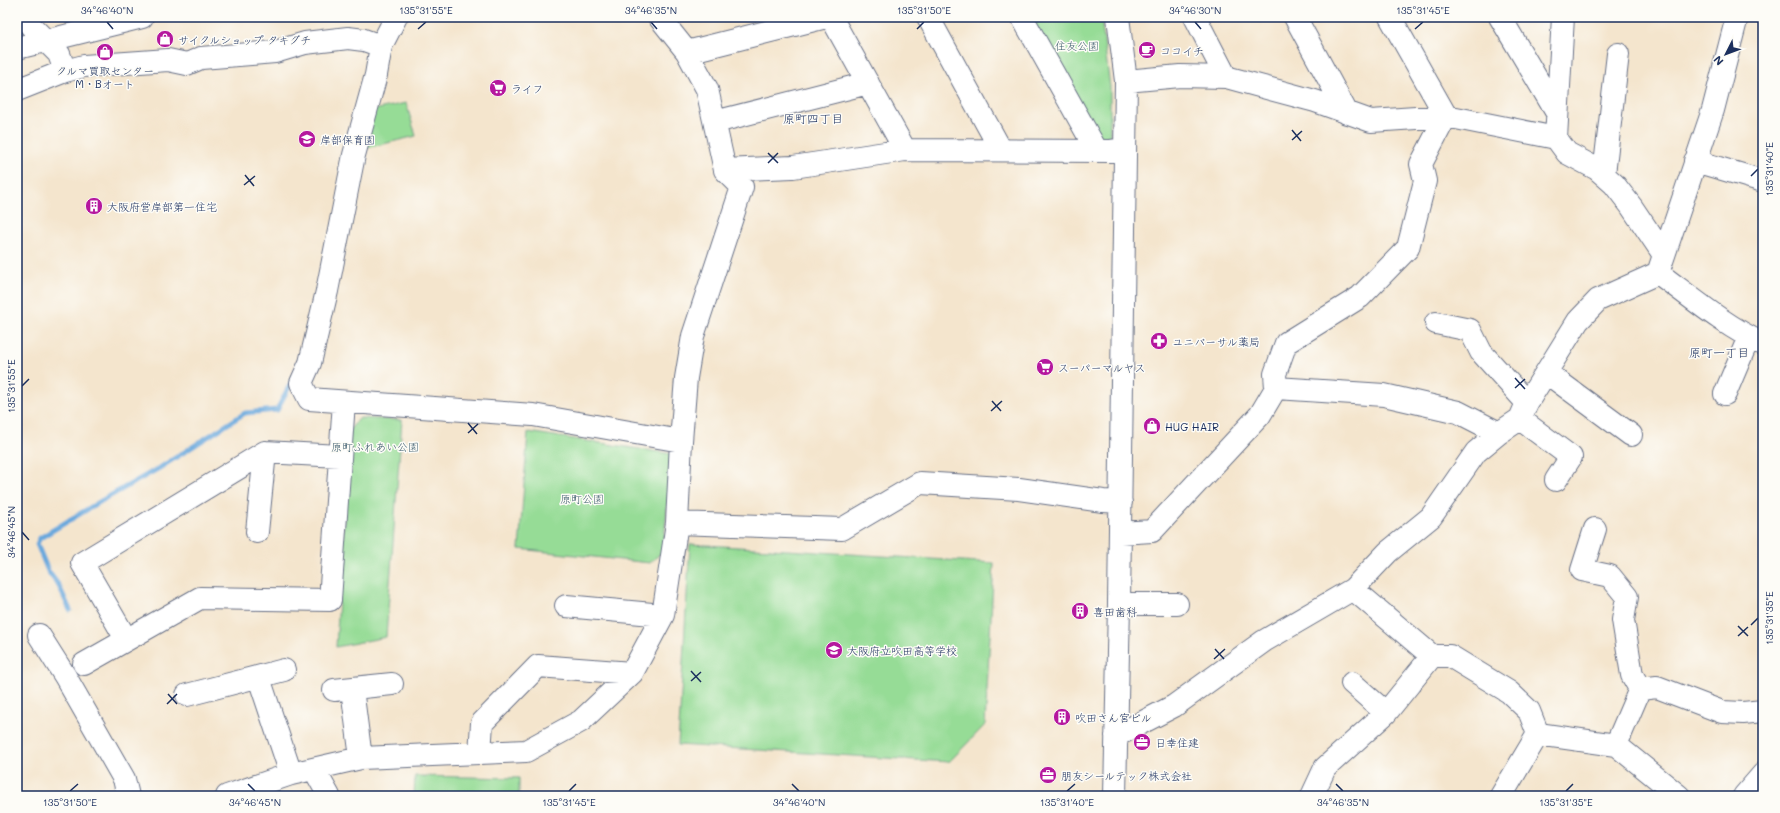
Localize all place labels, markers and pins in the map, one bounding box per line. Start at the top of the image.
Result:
shop icon: サイクルショップ タキグチ [155,29,175,49]
place label: サイクルショップ タキグチ [178,32,311,47]
cafe icon: ココイチ [1137,40,1157,60]
shop icon: クルマ買取センター M・Bオート [95,42,115,62]
place label: ココイチ [1160,43,1204,58]
place label: クルマ買取センター M・Bオート [56,63,154,91]
supermarket icon: ライフ [488,78,508,98]
place label: ライフ [511,81,544,96]
school or university icon: 岸部保育園 [297,129,317,149]
place label: 岸部保育園 [320,132,375,147]
building icon: 大阪府営岸部第一住宅 [84,196,104,216]
place label: 大阪府営岸部第一住宅 [107,199,217,214]
pharmacy icon: ユニバーサル薬局 [1149,331,1169,351]
place label: ユニバーサル薬局 [1172,334,1260,349]
supermarket icon: スーパーマルヤス [1035,357,1055,377]
place label: スーパーマルヤス [1058,360,1146,375]
shop icon: HUG HAIR [1142,416,1162,436]
place label: HUG HAIR [1165,419,1219,434]
building icon: 喜田歯科 [1070,601,1090,621]
place label: 喜田歯科 [1093,604,1137,619]
school or university icon: 大阪府立吹田高等学校 [824,640,844,660]
place label: 大阪府立吹田高等学校 [847,643,957,658]
building icon: 吹田さん宮ビル [1052,707,1072,727]
place label: 吹田さん宮ビル [1075,710,1152,725]
office icon: 日幸住建 [1132,732,1152,752]
place label: 日幸住建 [1155,735,1199,750]
office icon: 朋友シールテック株式会社 [1038,765,1058,785]
place label: 朋友シールテック株式会社 [1061,768,1192,783]

